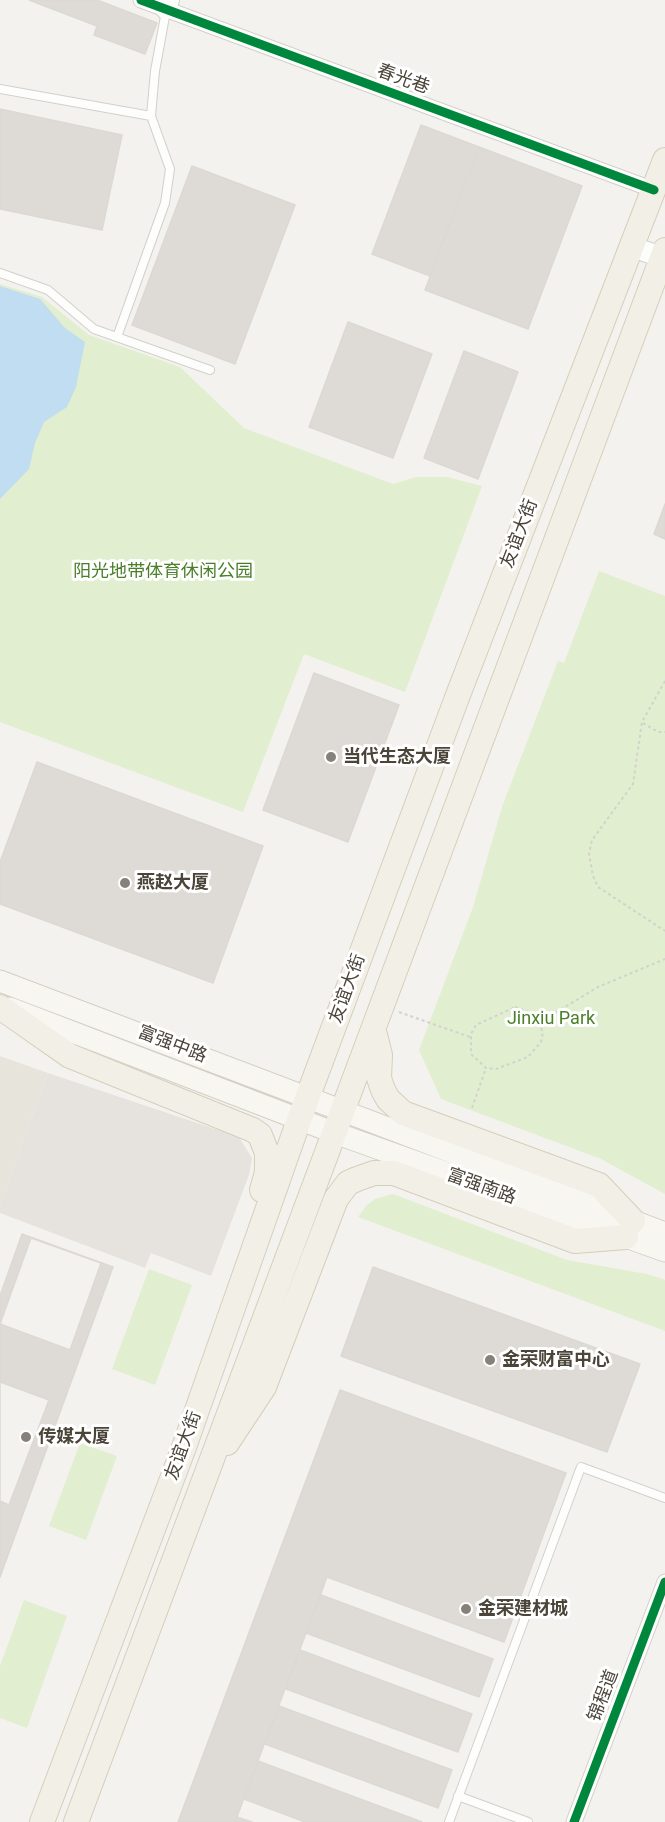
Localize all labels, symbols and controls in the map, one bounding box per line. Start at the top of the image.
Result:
street label: 春光巷 [374,61,432,99]
street label: 友谊大街 [497,497,543,571]
park label: 阳光地带体育休闲公园 [73,561,253,583]
place label: 当代生态大厦 [343,746,451,768]
marker: 当代生态大厦 [324,750,338,764]
place label: 燕赵大厦 [137,872,209,894]
marker: 燕赵大厦 [118,876,132,890]
street label: 友谊大街 [326,951,370,1027]
park label: Jinxiu Park [507,1008,595,1030]
street label: 富强中路 [135,1022,209,1068]
street label: 富强南路 [443,1165,519,1209]
place label: 金荣财富中心 [502,1349,610,1371]
marker: 金荣财富中心 [483,1353,497,1367]
street label: 友谊大街 [162,1408,206,1484]
place label: 传媒大厦 [38,1426,110,1448]
marker: 传媒大厦 [19,1430,33,1444]
place label: 金荣建材城 [478,1598,568,1620]
marker: 金荣建材城 [459,1602,473,1616]
street label: 锦程道 [584,1667,624,1725]

